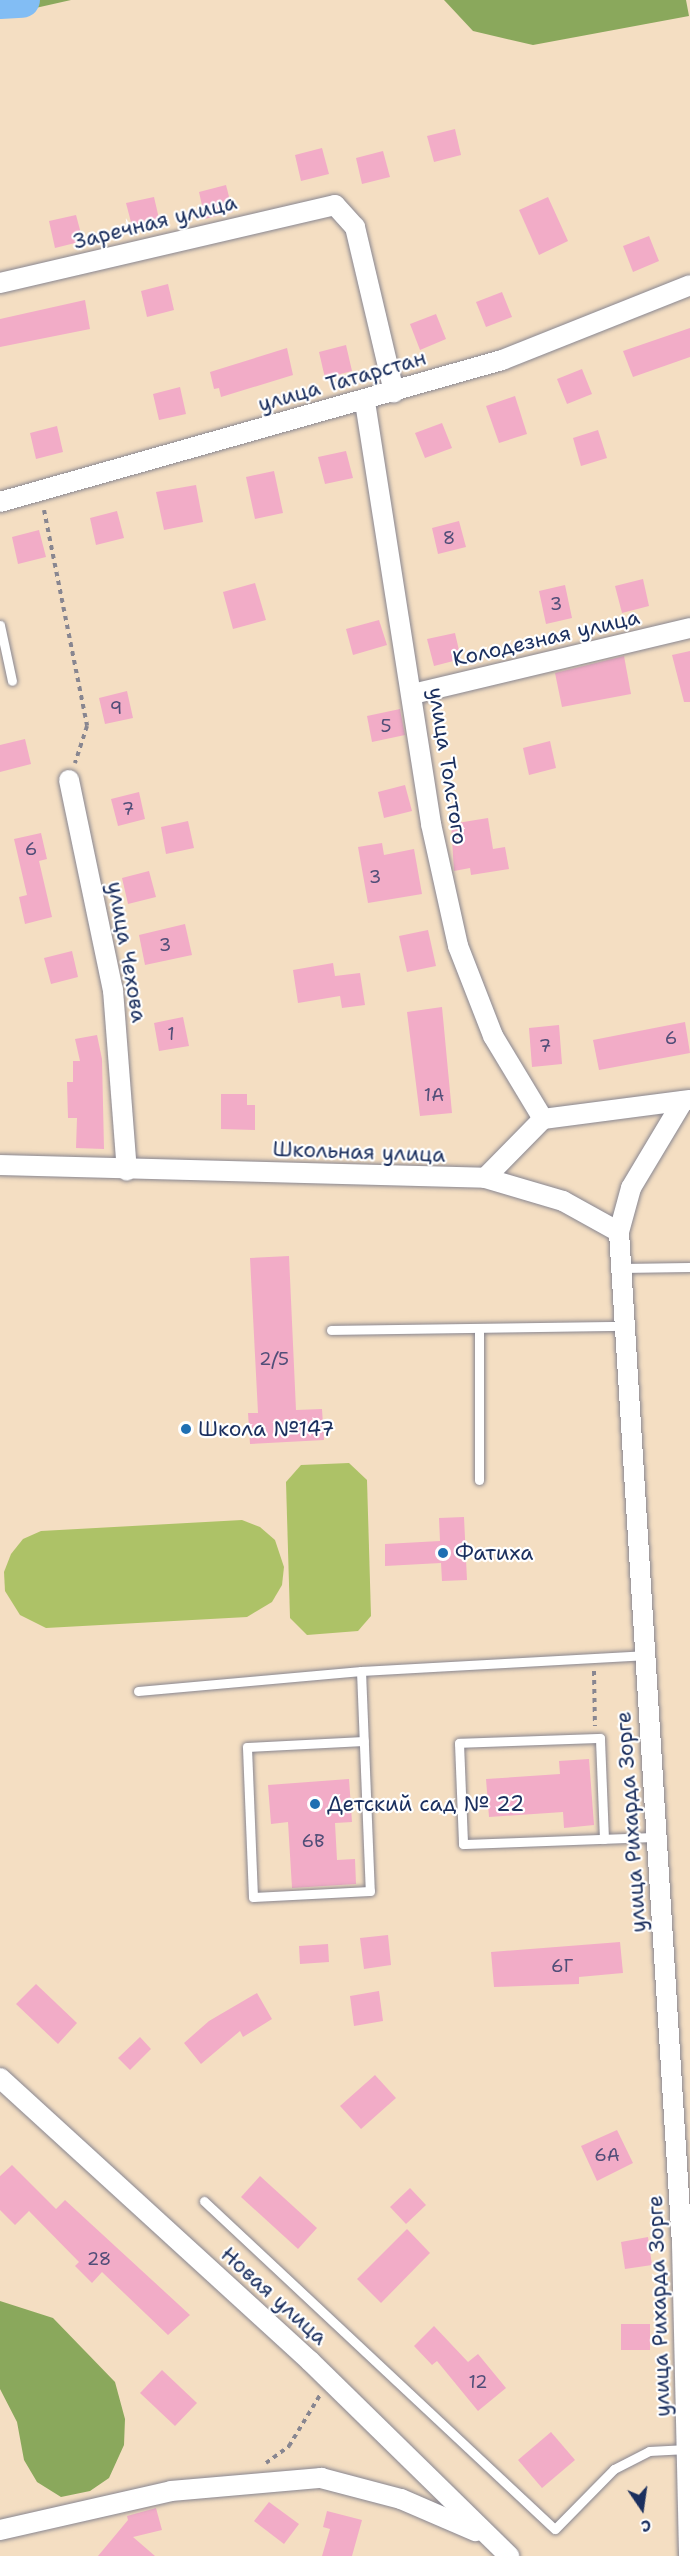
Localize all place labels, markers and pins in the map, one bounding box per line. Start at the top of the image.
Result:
place label: Школа №147 [198,1416,334,1442]
marker: Школа №147 [179,1422,193,1436]
place label: Фатиха [455,1540,533,1566]
marker: Фатиха [436,1546,450,1560]
place label: Детский сад № 22 [327,1791,524,1817]
marker: Детский сад № 22 [308,1797,322,1811]

